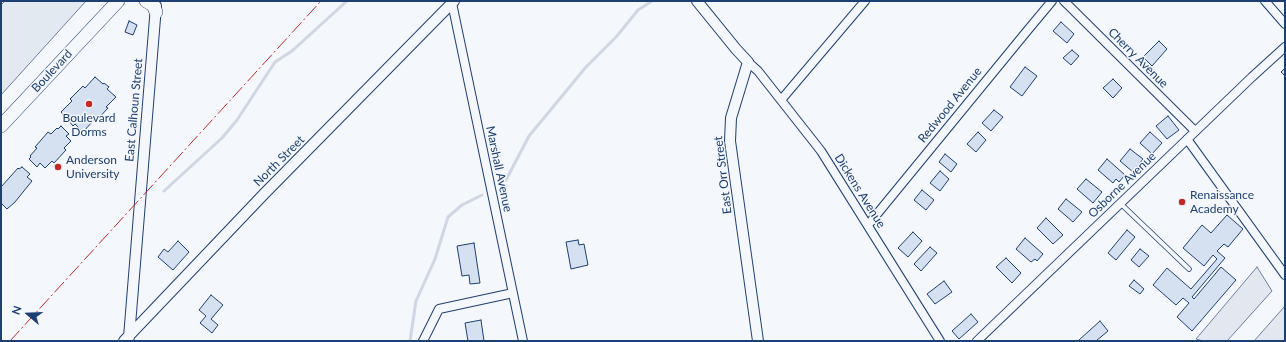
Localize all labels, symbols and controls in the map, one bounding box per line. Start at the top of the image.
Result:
street label: Cherry Avenue [1105,25,1171,91]
street label: Boulevard [29,47,75,95]
street label: East Calhoun Street [122,58,146,162]
street label: Redwood Avenue [915,64,985,146]
marker: Boulevard Dorms [84,99,94,109]
place label: Boulevard Dorms [62,111,116,139]
street label: Marshall Avenue [483,125,515,213]
street label: North Street [251,133,307,189]
street label: East Orr Street [711,135,735,215]
street label: Osborne Avenue [1085,149,1159,221]
street label: Dickens Avenue [832,151,888,231]
place label: Anderson University [66,153,119,181]
marker: Anderson University [53,162,63,172]
place label: Renaissance Academy [1190,188,1254,216]
marker: Renaissance Academy [1177,197,1187,207]
north arrow [8,294,48,334]
text: N [9,304,24,316]

